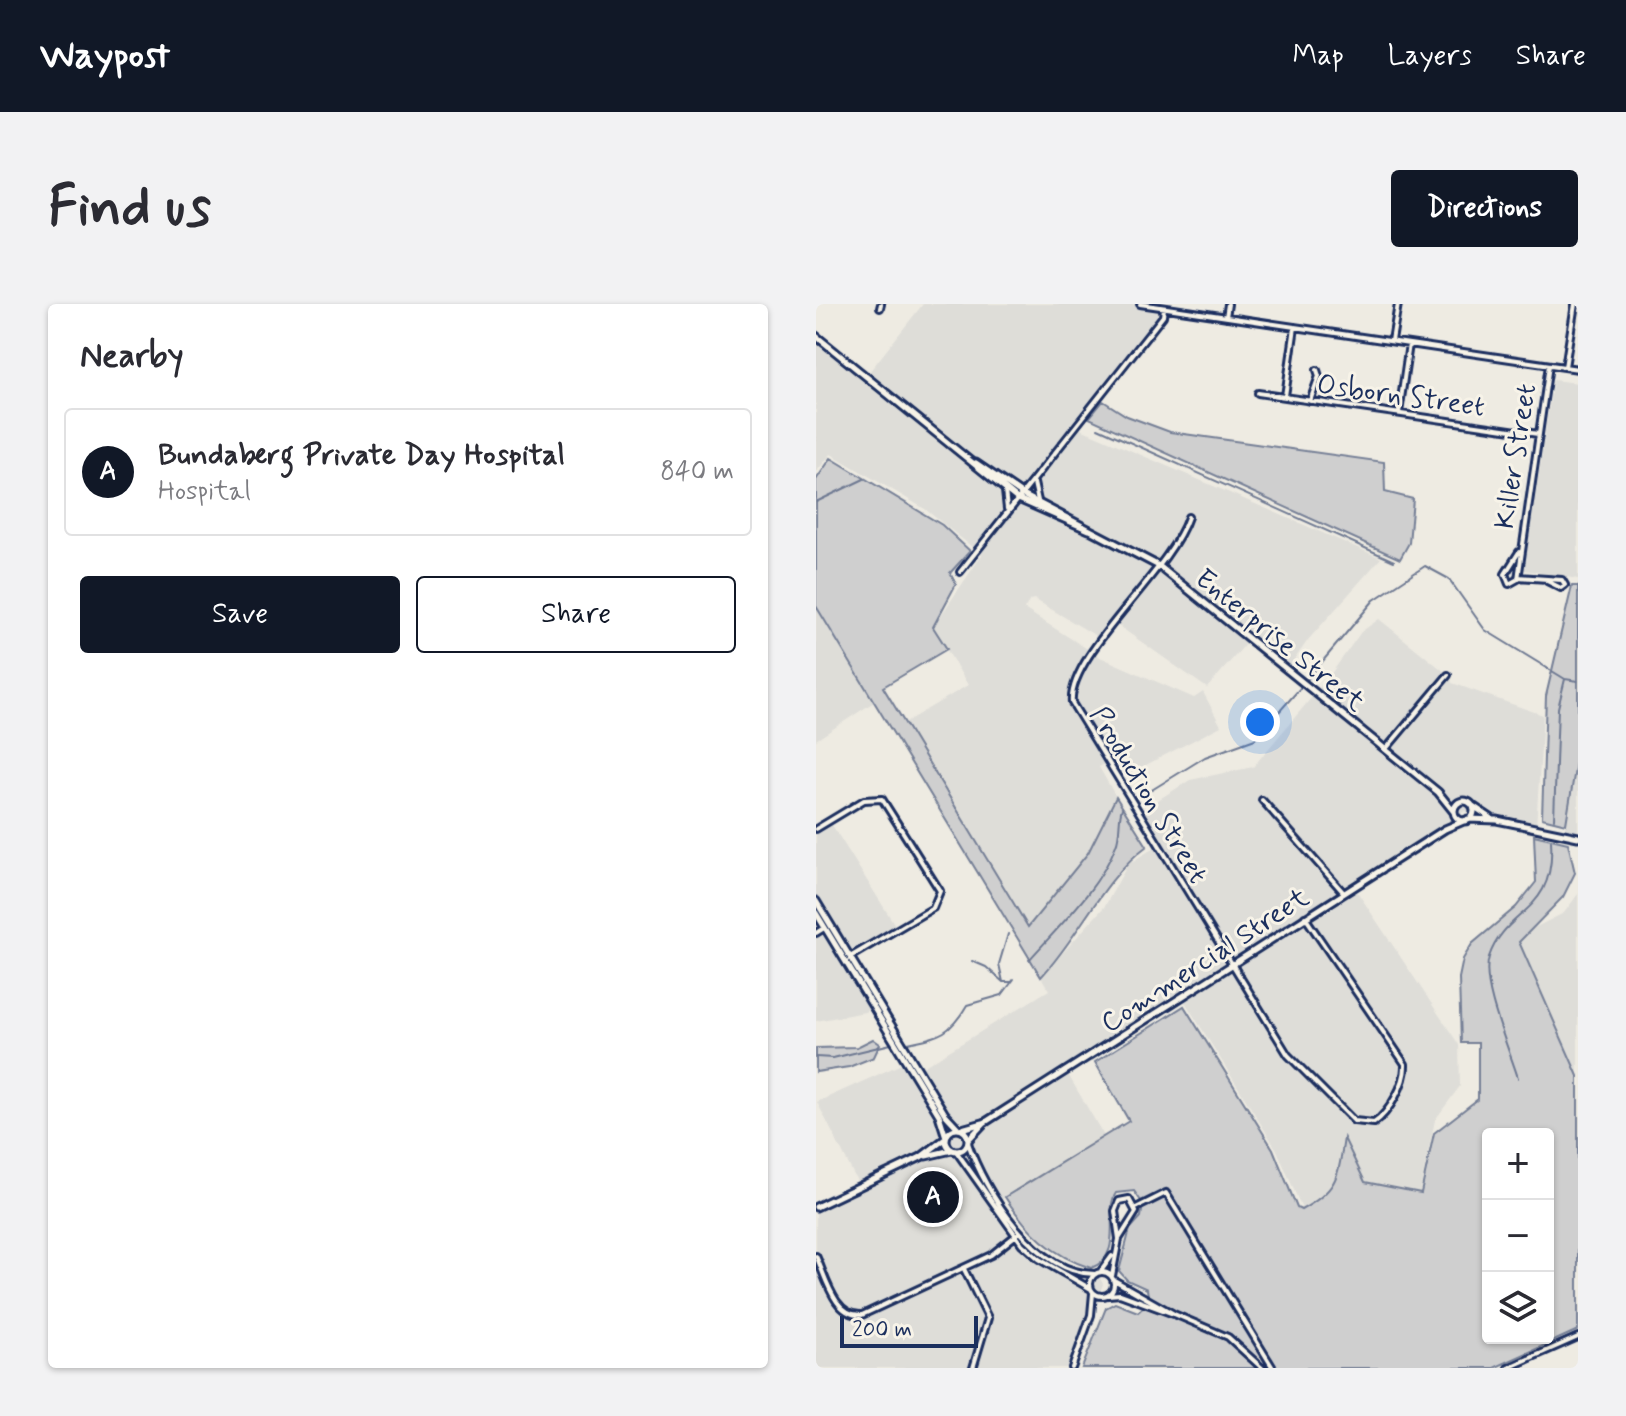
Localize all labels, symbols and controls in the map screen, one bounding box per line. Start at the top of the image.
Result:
text: Waypost [40,32,170,81]
text: Map [1293,38,1344,75]
text: Layers [1388,38,1472,75]
text: Share [1516,38,1586,75]
button: Directions [1391,170,1578,247]
text: Find us [48,172,211,245]
text: Nearby [80,334,184,379]
street label: Osborn Street [1314,366,1487,427]
street label: Killer Street [1487,381,1546,532]
text: Bundaberg Private Day Hospital [158,436,565,475]
text: A [99,455,117,489]
text: 840 m [660,455,734,489]
text: Hospital [158,475,251,509]
street label: Enterprise Street [1187,561,1372,721]
button: Save [80,576,400,653]
button: Share [416,576,736,653]
street label: Production Street [1080,700,1215,891]
your location [1240,702,1280,742]
street label: Commercial Street [1094,880,1317,1042]
map controls [1482,1128,1554,1344]
button: + [1482,1128,1554,1200]
pin: A [907,1167,959,1227]
button: − [1482,1200,1554,1272]
button: layers [1482,1272,1554,1344]
scale bar [840,1312,978,1348]
text: 200 m [852,1316,912,1344]

